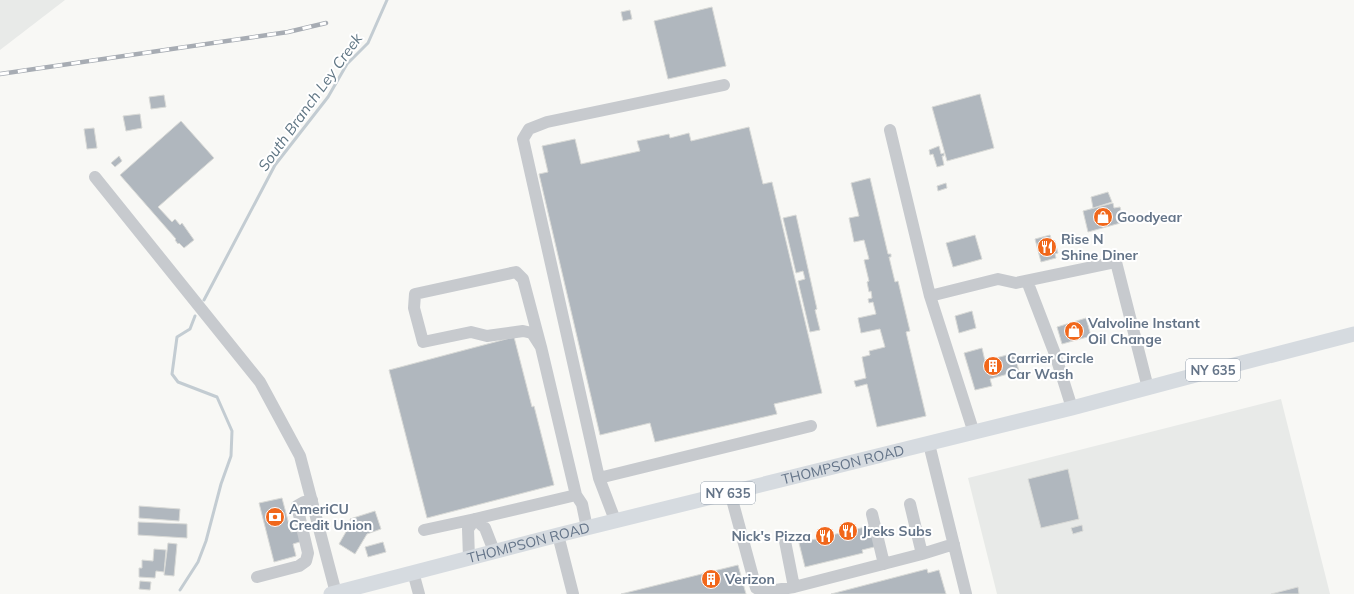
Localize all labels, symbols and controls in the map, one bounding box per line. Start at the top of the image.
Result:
water label: South Branch Ley Creek [254,28,367,175]
shop icon: Goodyear [1092,206,1114,228]
place label: Goodyear [1117,208,1182,226]
place label: Rise N Shine Diner [1061,230,1139,264]
restaurant icon: Rise N Shine Diner [1036,236,1058,258]
place label: Valvoline Instant Oil Change [1087,314,1200,348]
shop icon: Valvoline Instant Oil Change [1063,320,1085,342]
place label: Carrier Circle Car Wash [1007,349,1094,383]
building icon: Carrier Circle Car Wash [982,355,1004,377]
road number: NY 635 [1186,359,1240,381]
street label: THOMPSON ROAD [780,441,906,488]
road number: NY 635 [701,482,755,504]
place label: AmeriCU Credit Union [289,500,372,534]
bank icon: AmeriCU Credit Union [264,506,286,528]
street label: THOMPSON ROAD [465,518,592,567]
restaurant icon: Jreks Subs [837,520,859,542]
place label: Jreks Subs [862,522,932,540]
restaurant icon: Nick's Pizza [814,525,836,547]
place label: Nick's Pizza [731,527,811,545]
building icon: Verizon [700,568,722,590]
place label: Verizon [724,570,775,588]

